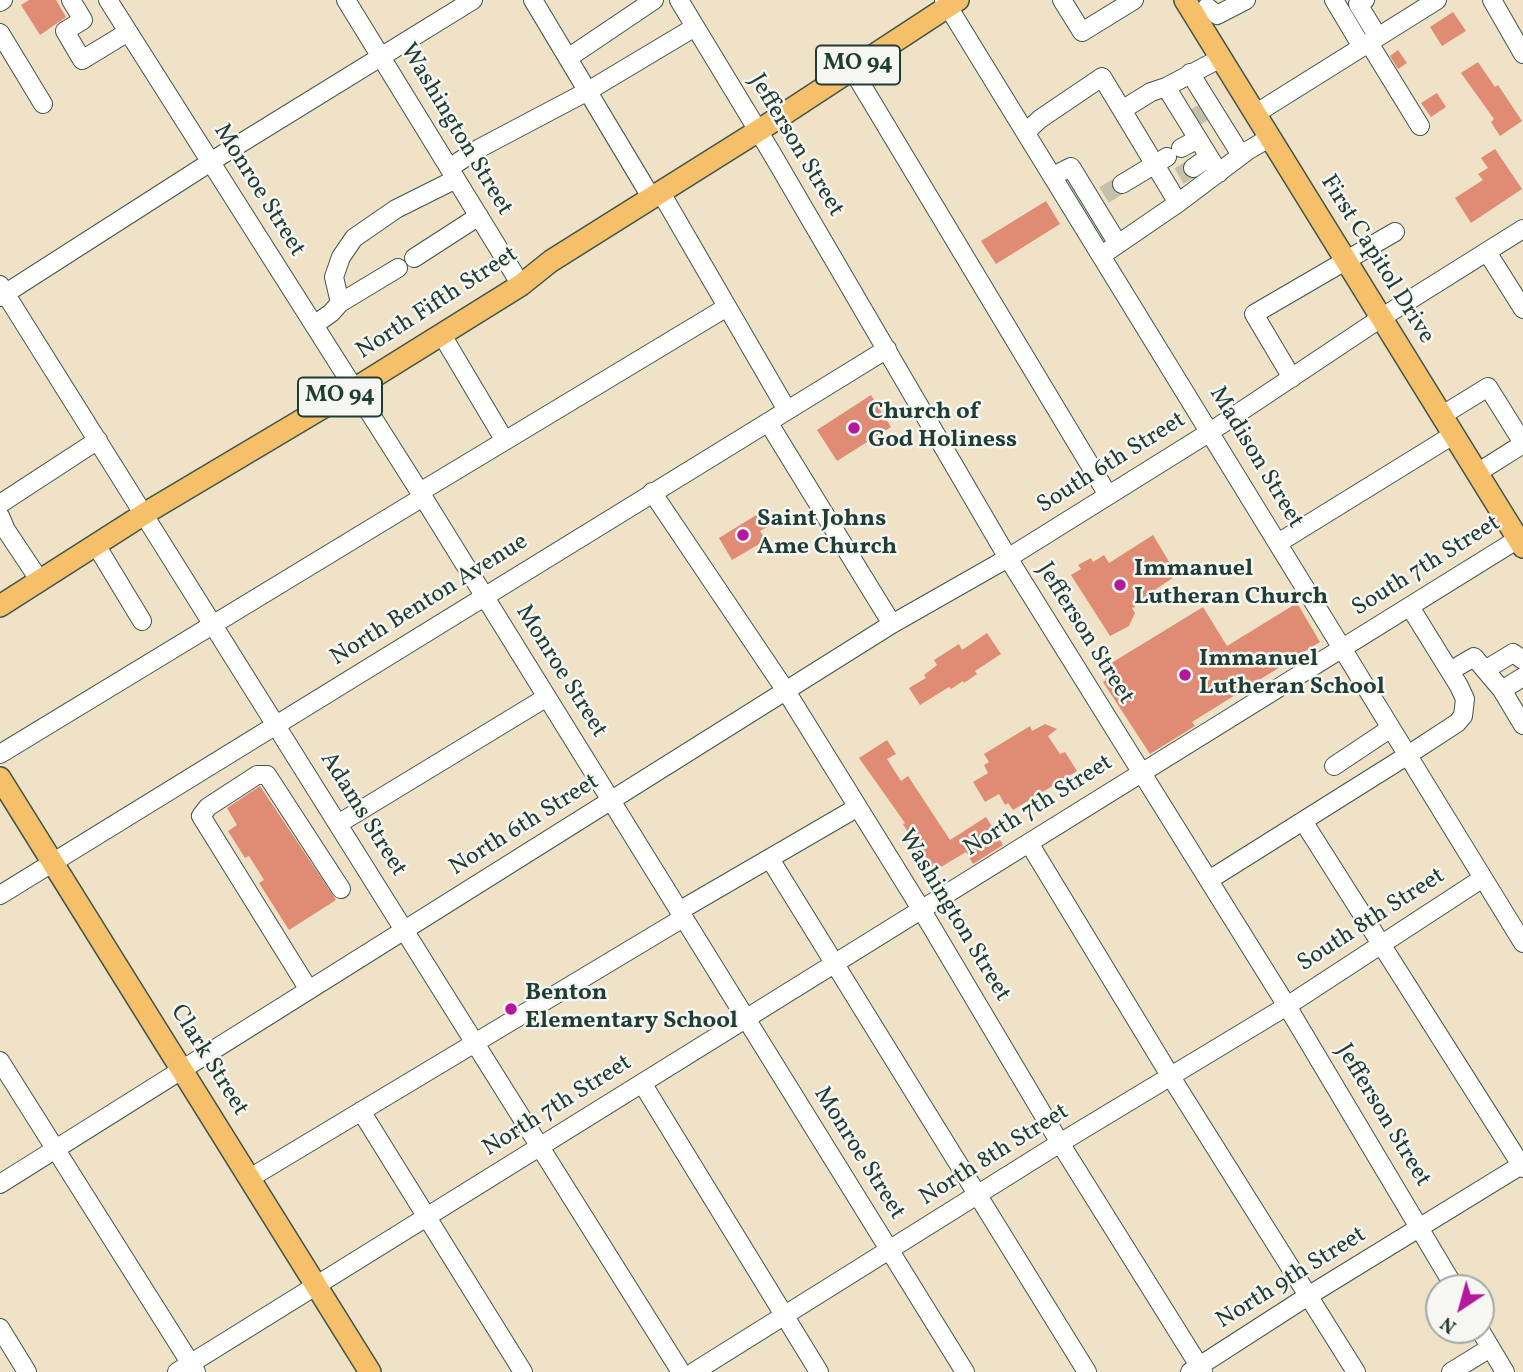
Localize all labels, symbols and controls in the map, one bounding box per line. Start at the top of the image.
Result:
street label: Washington Street [392,39,518,221]
road number: MO 94 [816,46,900,85]
street label: Jefferson Street [741,69,849,223]
street label: Monroe Street [206,119,310,263]
street label: First Capitol Drive [1313,170,1439,350]
street label: North Fifth Street [352,241,524,367]
road number: MO 94 [298,378,382,416]
street label: Madison Street [1201,382,1309,534]
place label: Church of God Holiness [868,400,1017,456]
street label: South 6th Street [1032,407,1192,521]
marker: Church of God Holiness [846,420,862,436]
place label: Saint Johns Ame Church [757,507,897,563]
street label: South 7th Street [1348,510,1506,624]
marker: Saint Johns Ame Church [735,527,751,543]
street label: North Benton Avenue [326,529,534,673]
place label: Immanuel Lutheran Church [1134,557,1328,613]
street label: Jefferson Street [1029,558,1139,710]
marker: Immanuel Lutheran Church [1112,577,1128,593]
street label: Monroe Street [508,600,612,744]
place label: Immanuel Lutheran School [1199,647,1385,703]
marker: Immanuel Lutheran School [1177,667,1193,683]
street label: Adams Street [312,748,412,882]
street label: North 7th Street [959,750,1119,864]
street label: North 6th Street [445,769,605,883]
street label: Washington Street [890,825,1016,1007]
street label: South 8th Street [1293,863,1451,979]
place label: Benton Elementary School [525,981,738,1037]
street label: Clark Street [162,1000,254,1122]
marker: Benton Elementary School [503,1001,519,1017]
street label: Jefferson Street [1328,1039,1436,1193]
street label: North 7th Street [478,1050,638,1164]
street label: Monroe Street [806,1082,910,1226]
street label: North 8th Street [915,1099,1075,1213]
street label: North 9th Street [1212,1221,1372,1337]
north arrow [1425,1274,1495,1344]
text: N [1436,1310,1462,1339]

